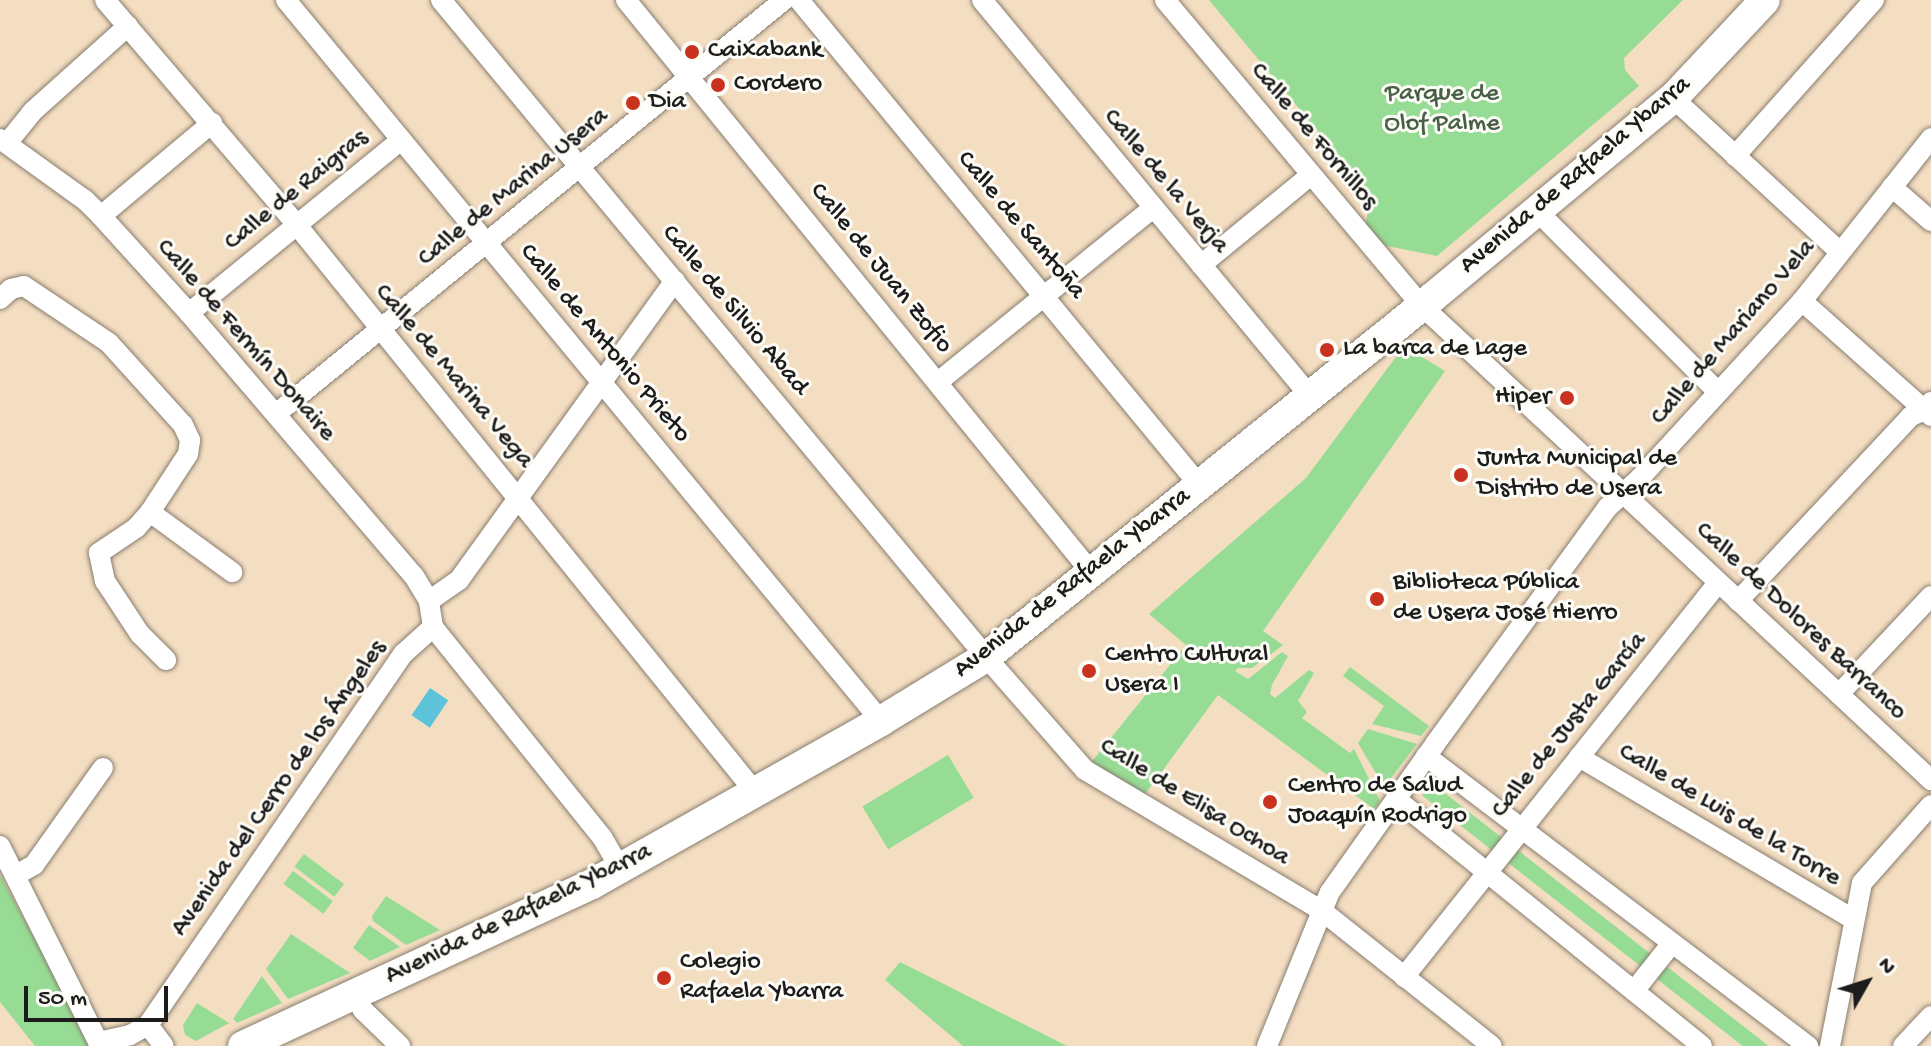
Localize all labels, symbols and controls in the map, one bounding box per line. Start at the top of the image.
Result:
place label: Caixabank [708,36,822,68]
marker: Caixabank [683,43,701,61]
street label: Calle de Fornillos [1242,57,1384,217]
place label: Cordero [734,69,822,101]
street label: Avenida de Rafaela Ybarra [1454,70,1698,282]
marker: Cordero [709,76,727,94]
park label: Parque de Olof Palme [1384,79,1500,140]
place label: Dia [649,87,686,119]
marker: Dia [624,94,642,112]
street label: Calle de Marina Usera [412,102,616,274]
street label: Calle de la Verja [1095,103,1235,261]
street label: Calle de Raigras [219,123,375,259]
street label: Calle de Santoña [949,145,1091,307]
street label: Calle de Juan Zofio [802,177,958,361]
street label: Calle de Silvio Abad [654,219,814,403]
street label: Calle de Fermín Donaire [148,233,342,449]
street label: Calle de Mariano Vela [1645,234,1823,432]
street label: Calle de Antonio Prieto [512,238,696,450]
street label: Calle de Marina Vega [367,278,539,476]
place label: La barca de Lage [1343,334,1527,366]
marker: La barca de Lage [1318,341,1336,359]
place label: Hiper [1495,382,1551,414]
marker: Hiper [1558,389,1576,407]
place label: Junta Municipal de Distrito de Usera [1477,444,1677,506]
marker: Junta Municipal de Distrito de Usera [1452,466,1470,484]
street label: Avenida de Rafaela Ybarra [948,482,1198,686]
street label: Calle de Dolores Barranco [1688,516,1912,728]
place label: Biblioteca Pública de Usera José Hierro [1393,568,1618,630]
marker: Biblioteca Pública de Usera José Hierro [1368,590,1386,608]
street label: Calle de Justa García [1485,627,1655,825]
street label: Avenida del Cerro de los Ángeles [166,635,394,943]
place label: Centro Cultural Usera I [1105,640,1269,702]
marker: Centro Cultural Usera I [1080,662,1098,680]
street label: Calle de Elisa Ochoa [1093,732,1295,874]
street label: Calle de Luis de la Torre [1612,737,1846,895]
place label: Centro de Salud Joaquín Rodrigo [1288,771,1467,832]
marker: Centro de Salud Joaquín Rodrigo [1259,791,1281,813]
street label: Avenida de Rafaela Ybarra [381,837,657,993]
north arrow [1827,942,1907,1022]
place label: Colegio Rafaela Ybarra [680,947,843,1008]
text: N [1871,953,1900,981]
marker: Colegio Rafaela Ybarra [655,969,673,987]
scale bar [28,970,172,1020]
text: 50 m [38,985,87,1014]

